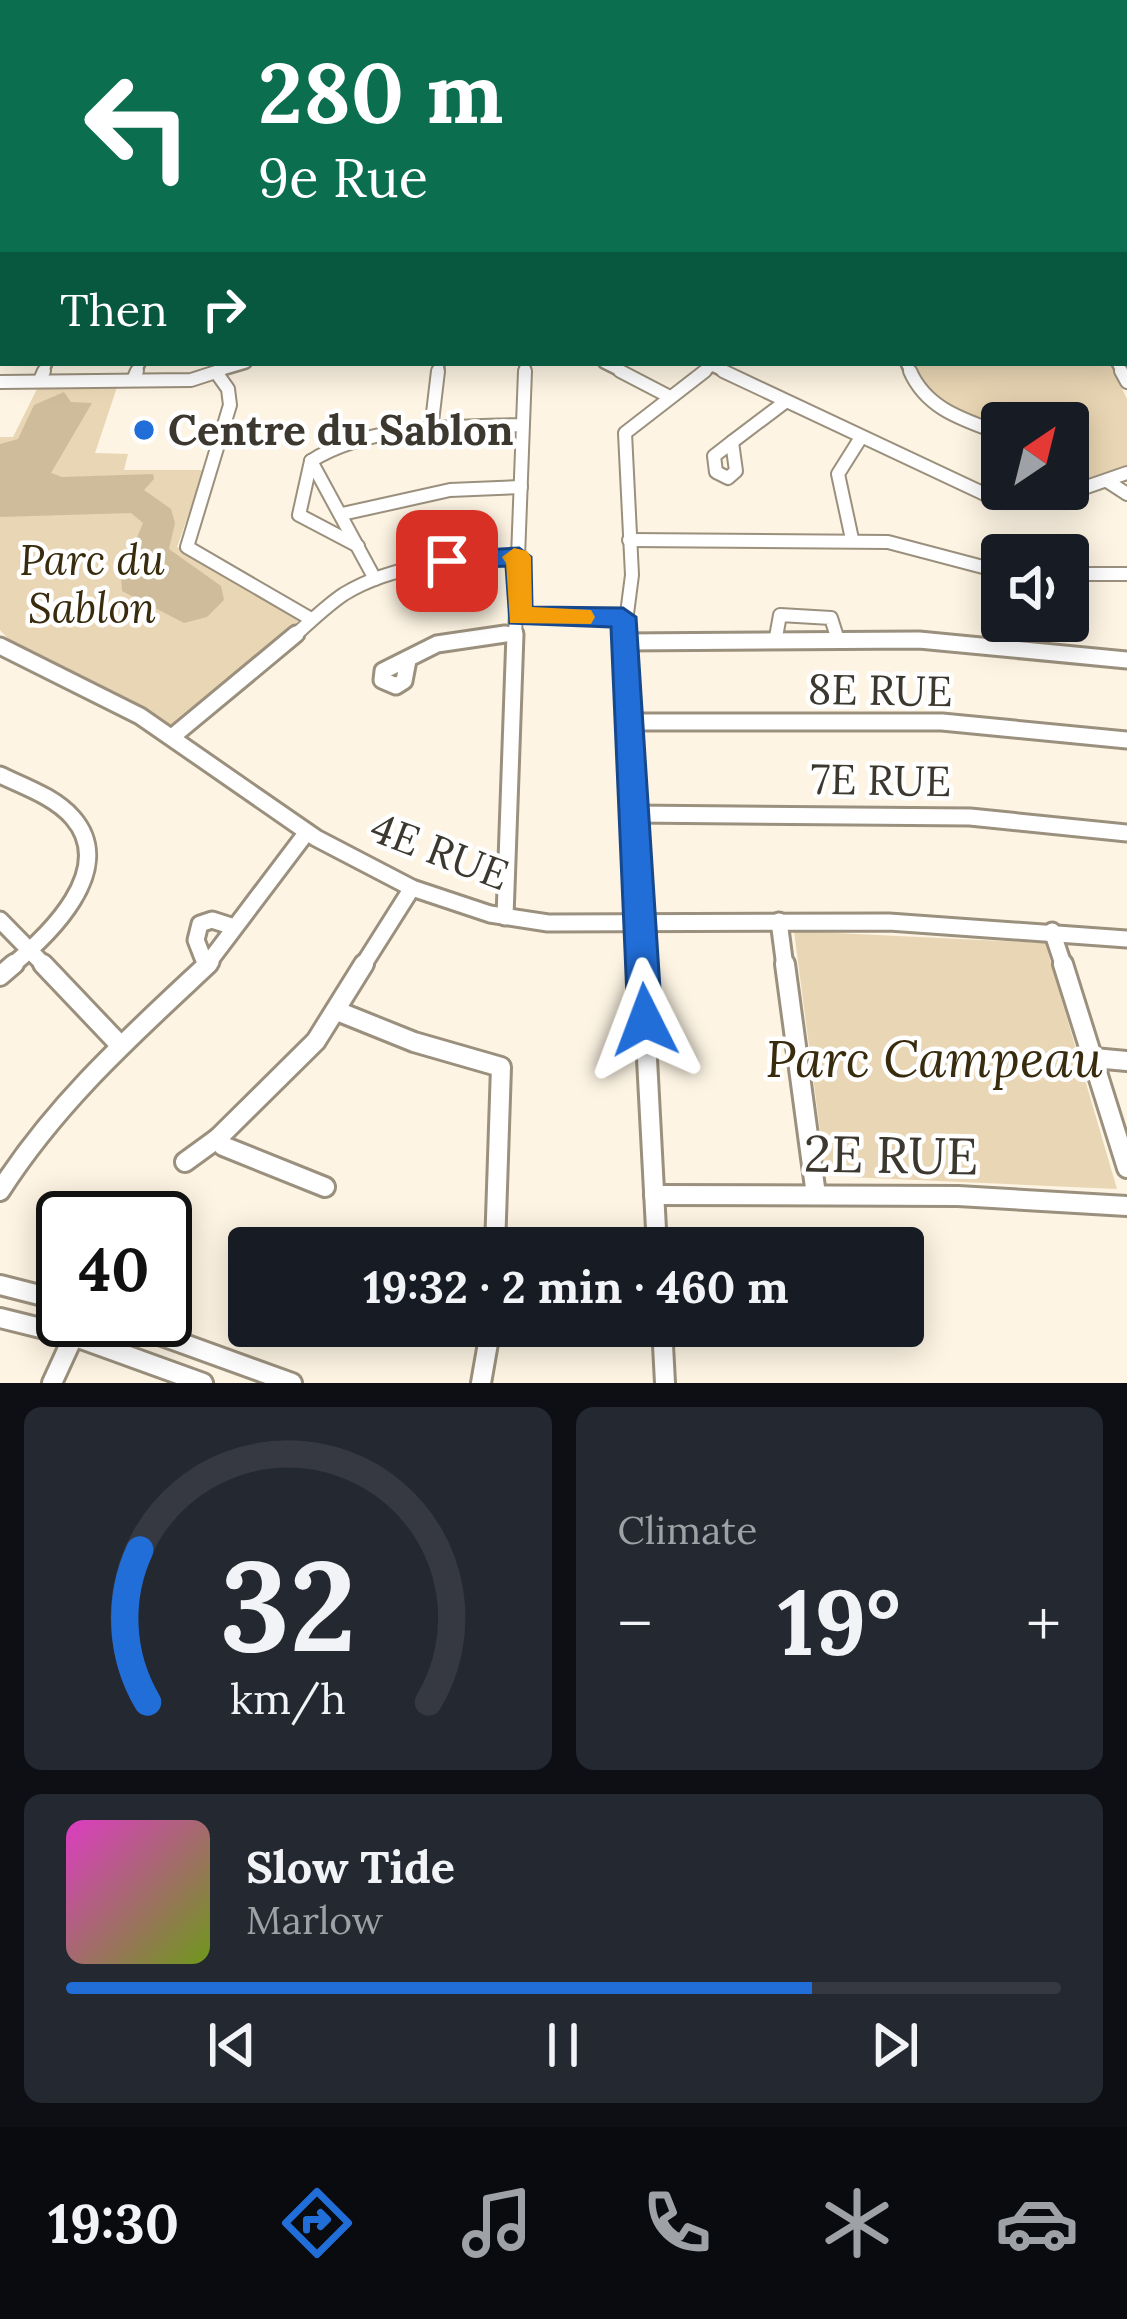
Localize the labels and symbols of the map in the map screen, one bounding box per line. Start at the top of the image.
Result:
north arrow [981,402,1089,510]
place label: Centre du Sablon [168,403,514,457]
marker: Centre du Sablon [131,417,157,443]
pin [396,510,498,612]
park label: Parc du Sablon [19,533,165,635]
street label: 8E RUE [807,662,953,718]
street label: 7E RUE [810,752,952,808]
street label: 4E RUE [363,800,517,902]
position arrow [582,957,708,1083]
park label: Parc Campeau [766,1026,1103,1091]
street label: 2E RUE [803,1120,979,1189]
speed limit sign: 40 [36,1191,192,1347]

